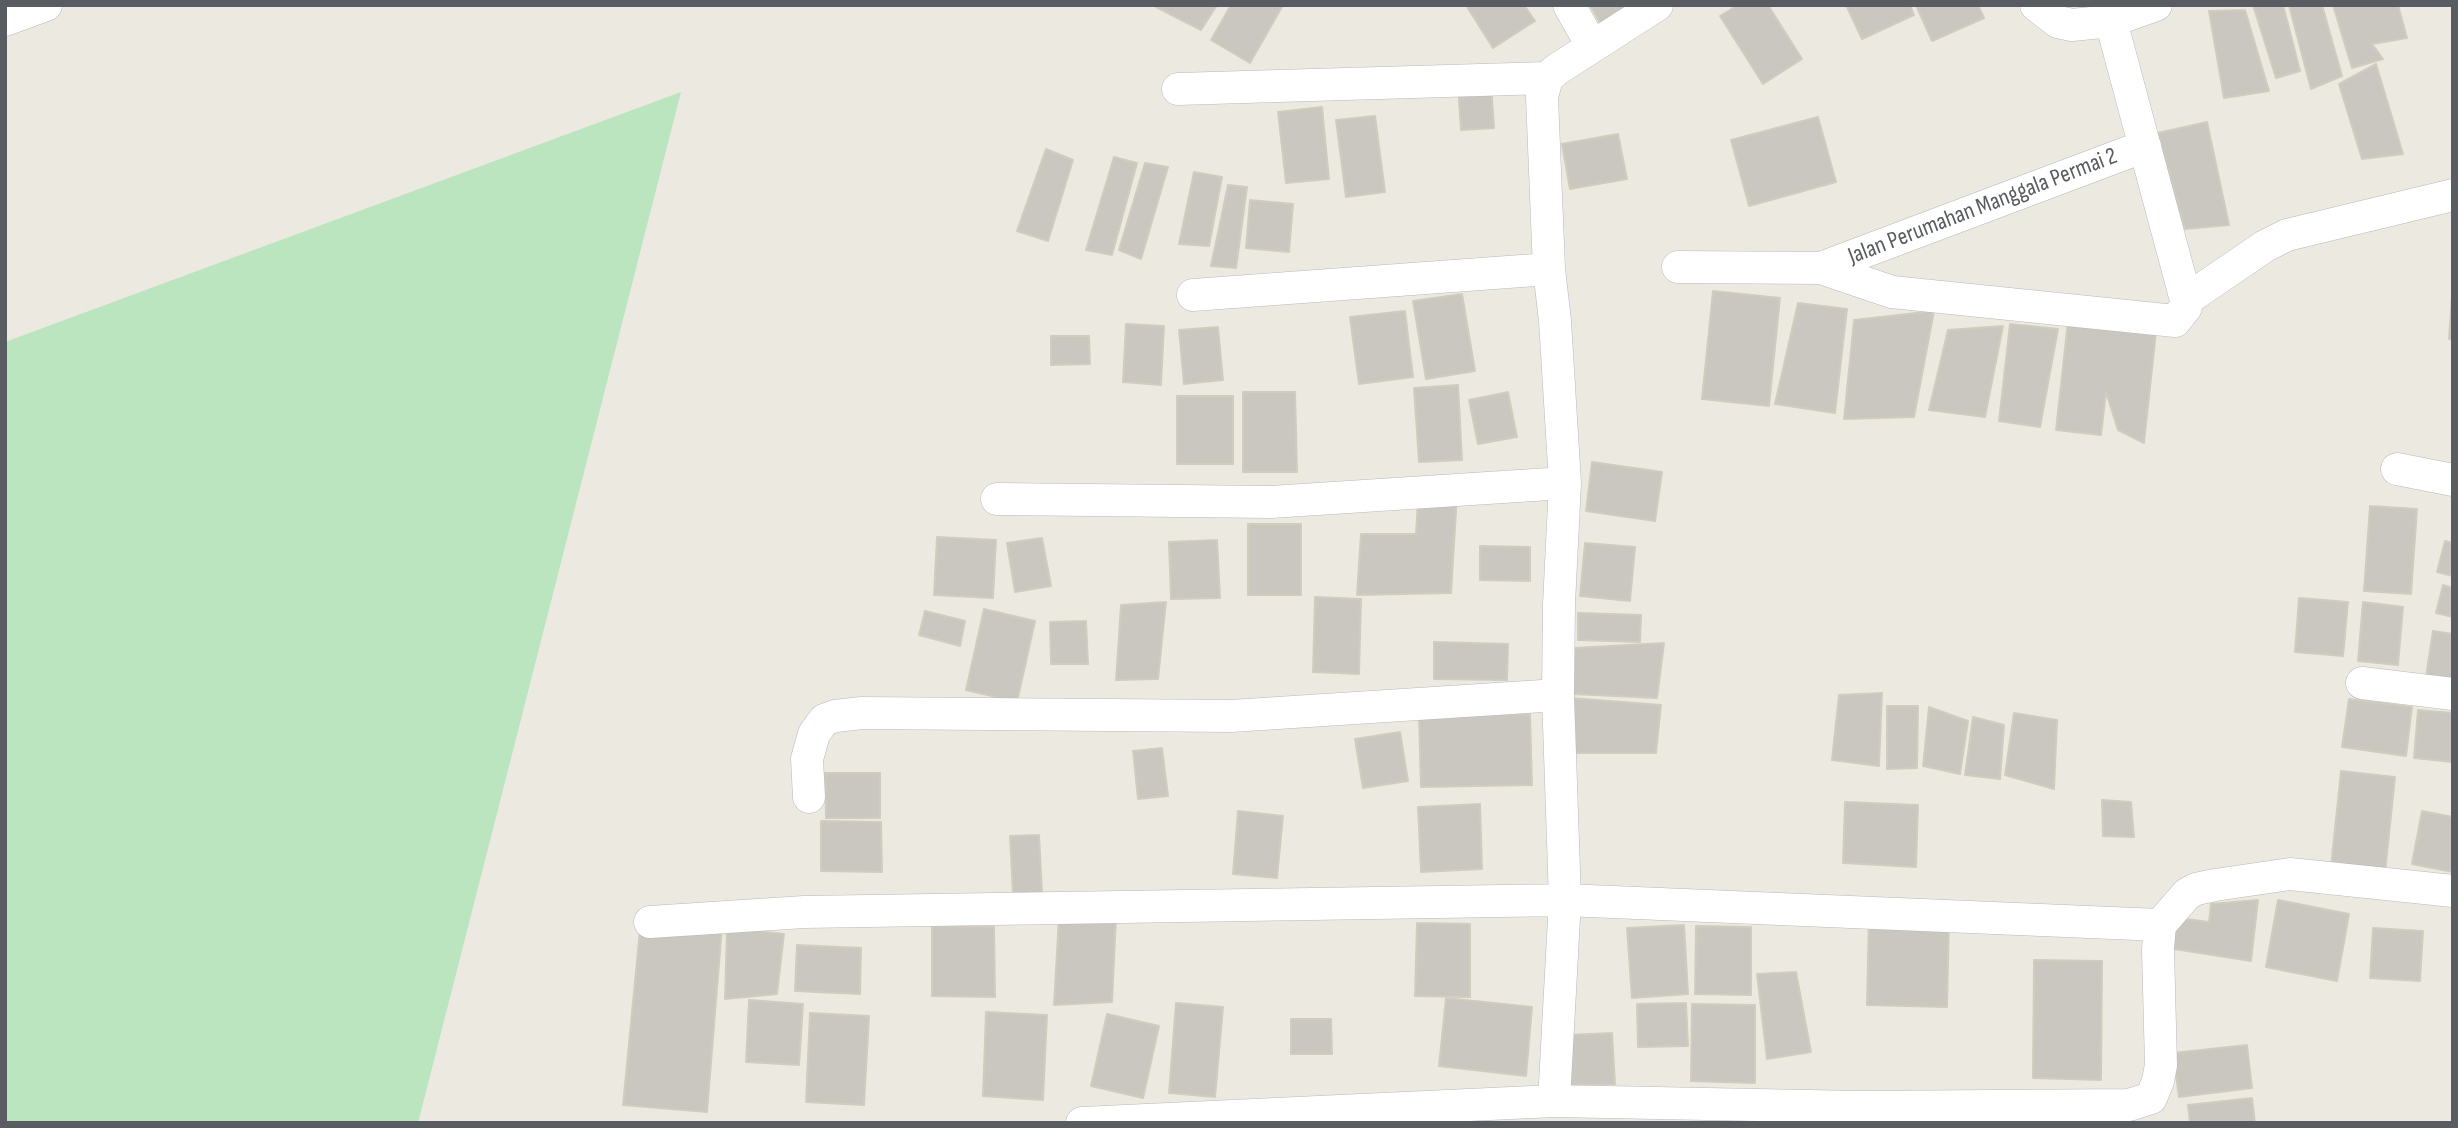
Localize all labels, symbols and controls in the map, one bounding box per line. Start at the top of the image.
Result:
street label: Jalan Perumahan Manggala Permai 2 [1844,142,2122,272]

